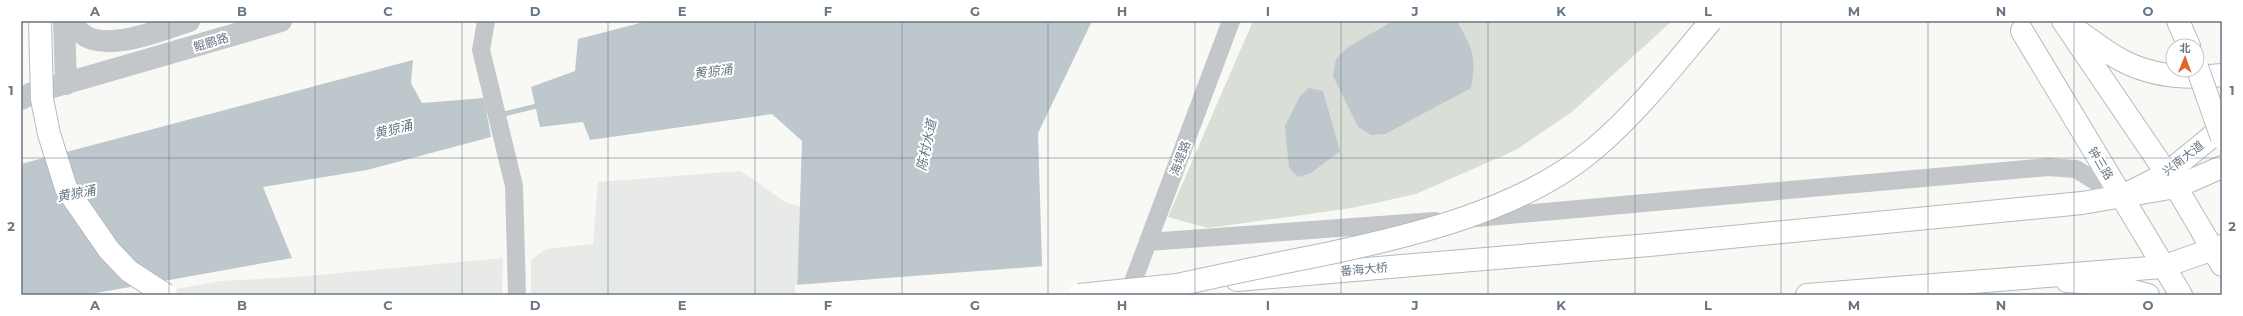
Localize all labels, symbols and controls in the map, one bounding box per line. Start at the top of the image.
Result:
text: A [89,3,101,19]
text: B [237,3,247,19]
text: C [383,3,393,19]
text: D [530,3,541,19]
text: E [678,3,687,19]
text: F [824,3,832,19]
text: G [970,3,980,19]
text: H [1117,3,1127,19]
text: I [1266,3,1270,19]
text: J [1410,3,1419,19]
text: K [1556,3,1566,19]
text: L [1704,3,1712,19]
text: M [1848,3,1860,19]
text: N [1996,3,2006,19]
text: O [2143,3,2154,19]
street label: 鲲鹏路 [192,30,230,54]
north arrow [2165,38,2205,78]
text: 北 [2180,41,2191,55]
water label: 黄猄涌 [693,60,735,81]
text: 1 [8,82,14,98]
text: 1 [2229,82,2235,98]
water label: 黄猄涌 [372,116,416,141]
water label: 陈村水道 [913,116,940,172]
street label: 兴南大道 [2159,137,2207,179]
street label: 海堤路 [1167,139,1193,177]
street label: 钟三路 [2085,144,2117,182]
water label: 黄猄涌 [55,181,99,204]
text: 2 [7,218,15,234]
text: 2 [2228,218,2236,234]
street label: 番海大桥 [1339,259,1389,279]
text: A [89,297,101,313]
text: B [237,297,247,313]
text: C [383,297,393,313]
text: D [530,297,541,313]
text: E [678,297,687,313]
text: F [824,297,832,313]
text: G [970,297,980,313]
text: H [1117,297,1127,313]
text: I [1266,297,1270,313]
text: J [1410,297,1419,313]
text: K [1556,297,1566,313]
text: L [1704,297,1712,313]
text: M [1848,297,1860,313]
text: N [1996,297,2006,313]
text: O [2143,297,2154,313]

